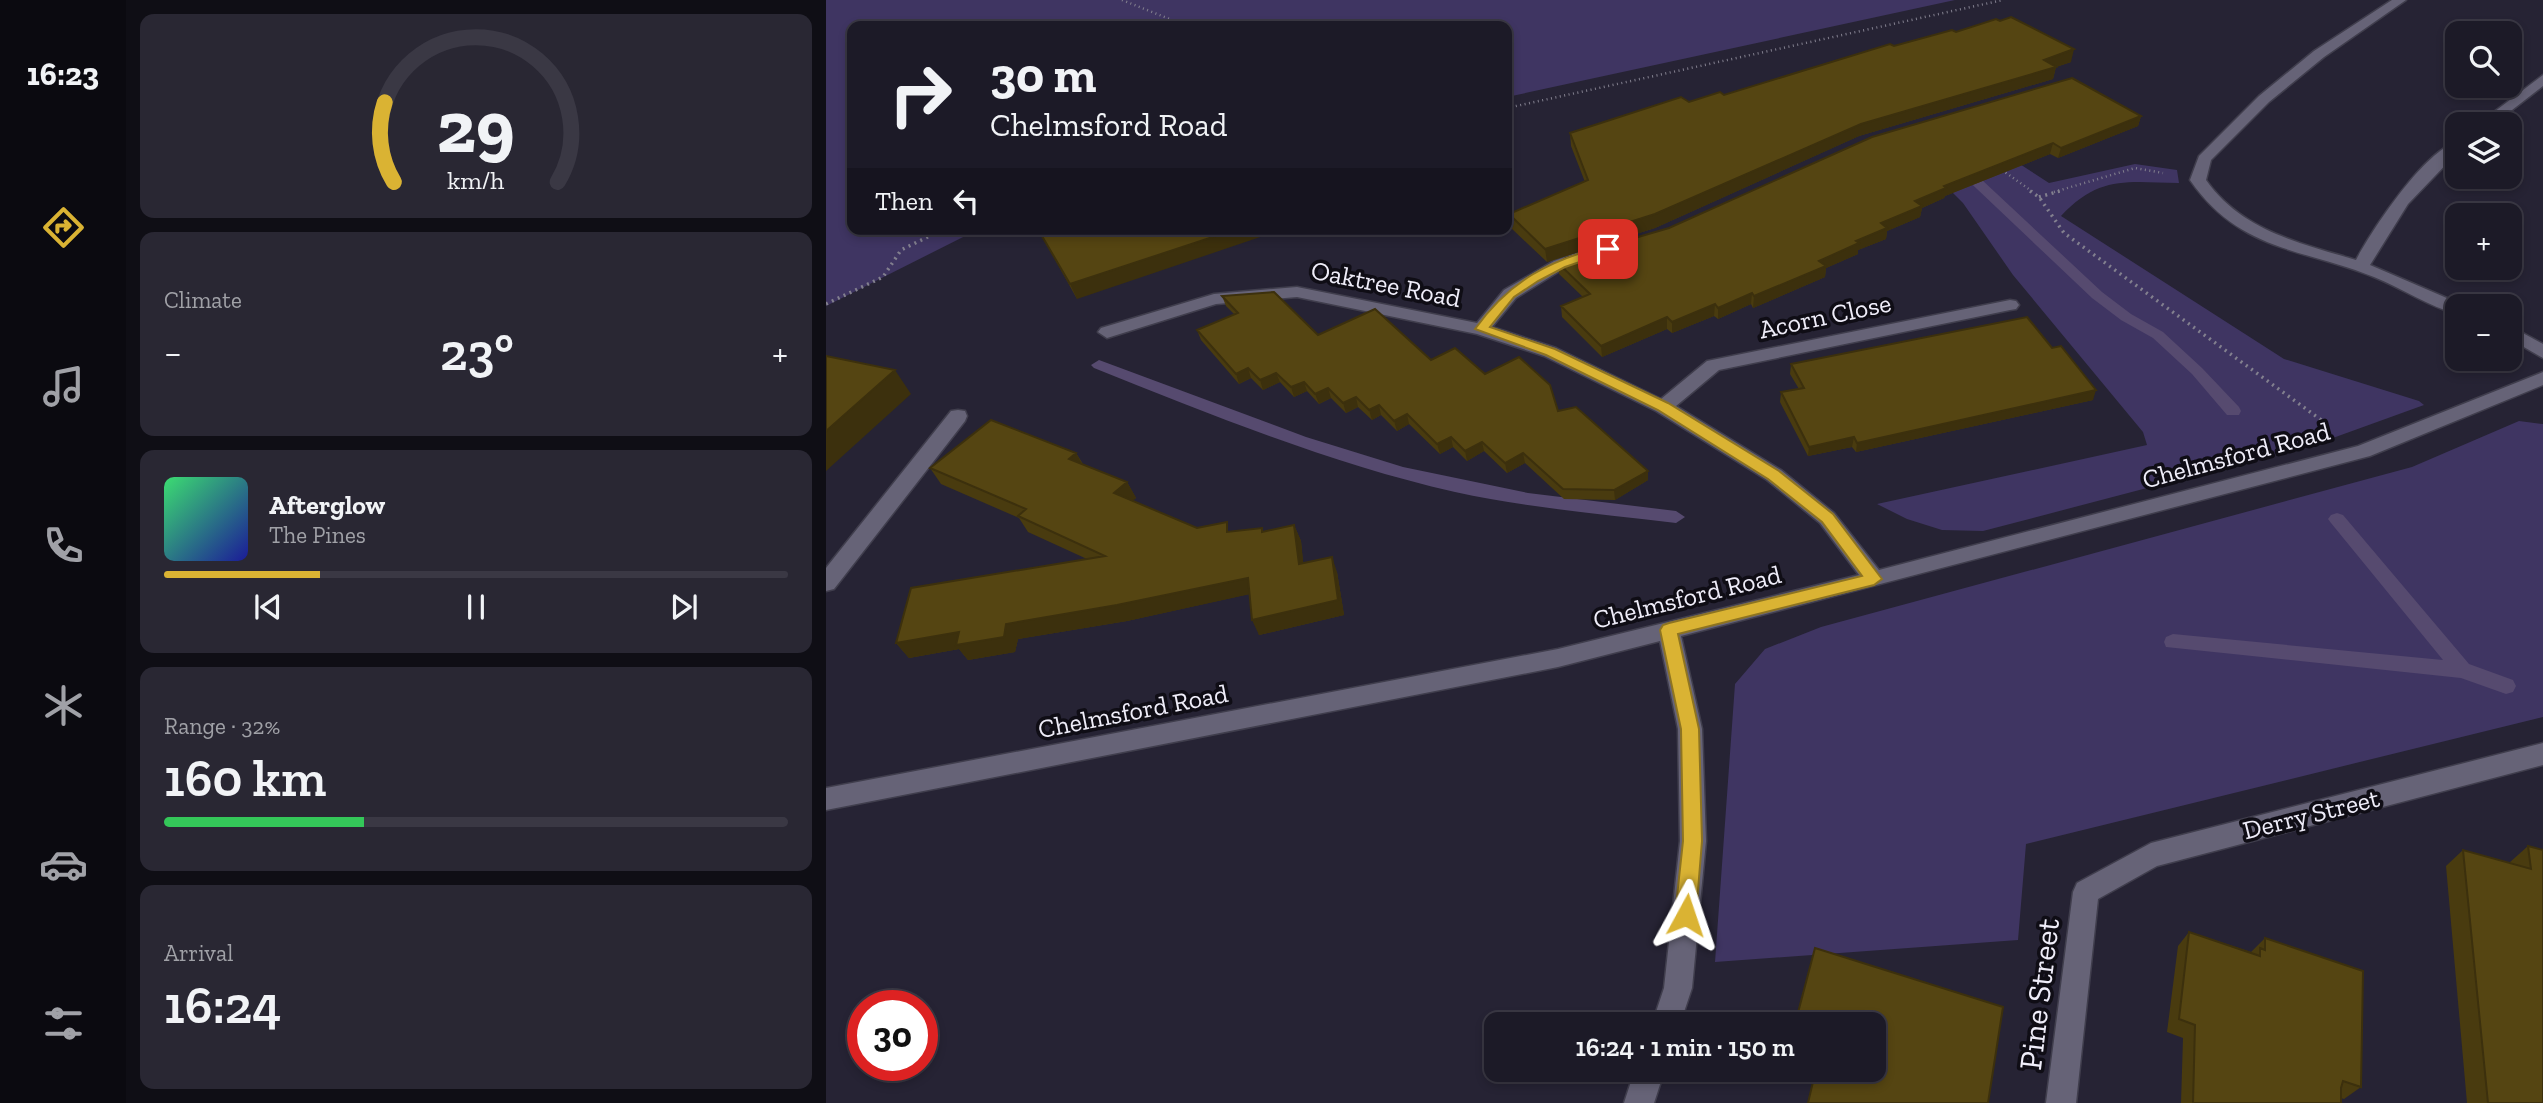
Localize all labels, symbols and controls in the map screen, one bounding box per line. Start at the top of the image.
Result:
map controls [2445,21,2522,371]
button: search [2445,21,2522,98]
text: 30 m [990,46,1096,105]
icon: right [875,49,966,140]
text: 16:23 [27,55,99,93]
text: 29 [437,83,515,171]
text: Chelmsford Road [990,106,1227,144]
button: layers [2445,112,2522,189]
text: km/h [447,165,505,195]
icon: left [947,182,985,220]
text: Then [875,185,933,217]
icon: directions [39,203,88,252]
button: + [2445,203,2522,280]
pin [1578,219,1638,279]
icon: arrive [1589,230,1627,268]
street label: Oaktree Road [1308,254,1464,314]
text: Climate [164,286,242,314]
street label: Acorn Close [1756,286,1894,346]
button: − [2445,294,2522,371]
text: 23° [440,321,514,383]
text: − [164,330,182,376]
text: + [772,330,788,376]
icon: music [39,362,88,411]
street label: Chelmsford Road [2139,415,2333,495]
text: Afterglow [269,489,385,521]
icon: phone [39,521,88,570]
text: The Pines [269,521,366,549]
street label: Chelmsford Road [1590,558,1784,636]
icon: previous [249,588,287,626]
icon: pause [457,588,495,626]
icon: next [665,588,703,626]
street label: Chelmsford Road [1035,677,1231,745]
icon: climate [39,681,88,730]
text: Range · 32% [164,712,280,740]
text: 160 km [164,747,326,809]
street label: Derry Street [2239,782,2383,846]
icon: car [39,840,88,889]
position arrow [1649,878,1723,952]
street label: Pine Street [2011,916,2067,1072]
text: Arrival [164,939,233,967]
text: 16:24 [164,974,281,1036]
speed limit sign: 30 [847,990,938,1081]
icon: filters [39,999,88,1048]
text: 16:24 · 1 min · 150 m [1575,1031,1795,1063]

